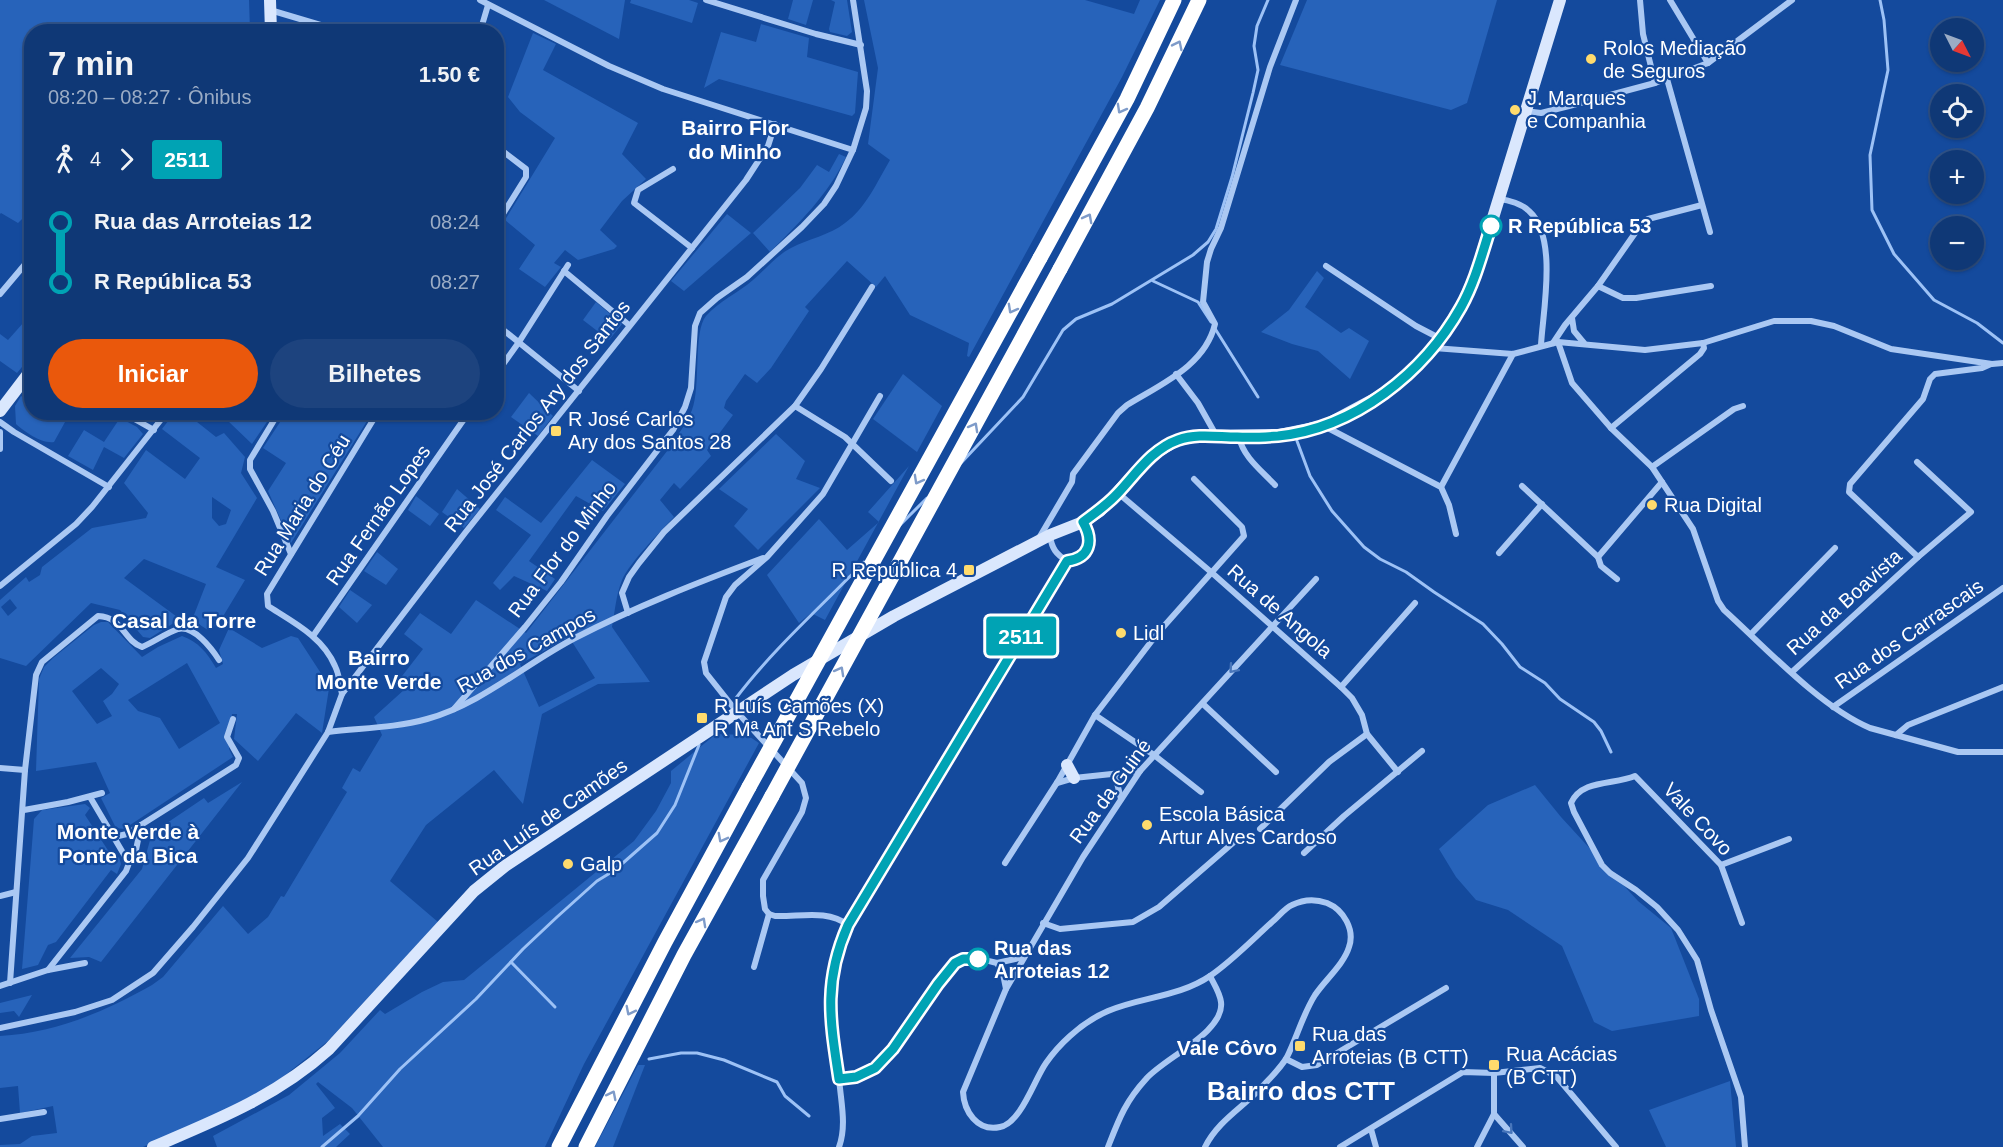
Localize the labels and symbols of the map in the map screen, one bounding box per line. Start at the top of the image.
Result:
north arrow [1930,18,1984,72]
place label: Rolos Mediação de Seguros [1603,37,1746,82]
one-way arrow [1171,41,1182,51]
marker: Rolos Mediação de Seguros [1584,52,1598,66]
place label: J. Marques e Companhia [1527,87,1647,132]
one-way arrow [1117,103,1129,114]
marker: J. Marques e Companhia [1508,103,1522,117]
district label: Bairro Flor do Minho [681,116,789,163]
one-way arrow [1081,214,1092,224]
marker: R República 53 [1480,215,1502,237]
place label: R República 53 [1508,215,1651,237]
street label: Rua José Carlos Ary dos Santos [440,296,634,536]
one-way arrow [1008,303,1019,313]
place label: R José Carlos Ary dos Santos 28 [568,408,731,453]
one-way arrow [967,422,978,433]
marker: R José Carlos Ary dos Santos 28 [549,424,563,438]
street label: Rua Maria do Céu [250,430,354,580]
street label: Rua Fernão Lopes [321,441,435,589]
one-way arrow [914,474,925,484]
street label: Rua Flor do Minho [504,477,620,621]
place label: Rua Digital [1664,494,1762,516]
marker: Rua Digital [1645,498,1659,512]
street label: Rua da Boavista [1782,544,1907,659]
place label: R República 4 [831,559,957,581]
street label: Rua de Angola [1223,560,1337,663]
marker: R República 4 [962,563,976,577]
street label: Rua dos Carrascais [1831,575,1987,693]
street label: Rua dos Campos [453,603,599,697]
district label: Casal da Torre [112,609,256,632]
line badge: 2511 [979,616,1063,656]
place label: Lidl [1133,622,1164,644]
marker: Lidl [1114,626,1128,640]
district label: Bairro Monte Verde [317,646,441,693]
one-way arrow [1229,662,1240,673]
one-way arrow [833,667,844,678]
place label: R Luís Camões (X) R Mª Ant S Rebelo [714,695,884,740]
marker: R Luís Camões (X) R Mª Ant S Rebelo [695,711,709,725]
street label: Rua da Guiné [1065,735,1155,847]
street label: Rua Luís de Camões [465,754,631,880]
street label: Vale Covo [1659,778,1737,860]
place label: Escola Básica Artur Alves Cardoso [1159,803,1337,848]
marker: Escola Básica Artur Alves Cardoso [1140,818,1154,832]
district label: Monte Verde à Ponte da Bica [57,820,200,867]
one-way arrow [718,832,729,843]
place label: Galp [580,853,622,875]
marker: Galp [561,857,575,871]
one-way arrow [695,918,706,928]
place label: Rua das Arroteias 12 [994,937,1110,982]
marker: Rua das Arroteias 12 [967,948,989,970]
one-way arrow [626,1004,637,1015]
place label: Rua das Arroteias (B CTT) [1312,1023,1469,1068]
district label: Vale Côvo [1177,1036,1277,1059]
marker: Rua das Arroteias (B CTT) [1293,1039,1307,1053]
place label: Rua Acácias (B CTT) [1506,1043,1617,1088]
marker: Rua Acácias (B CTT) [1487,1058,1501,1072]
district label: Bairro dos CTT [1207,1076,1395,1106]
one-way arrow [605,1090,617,1101]
one-way arrow [1501,1123,1512,1134]

